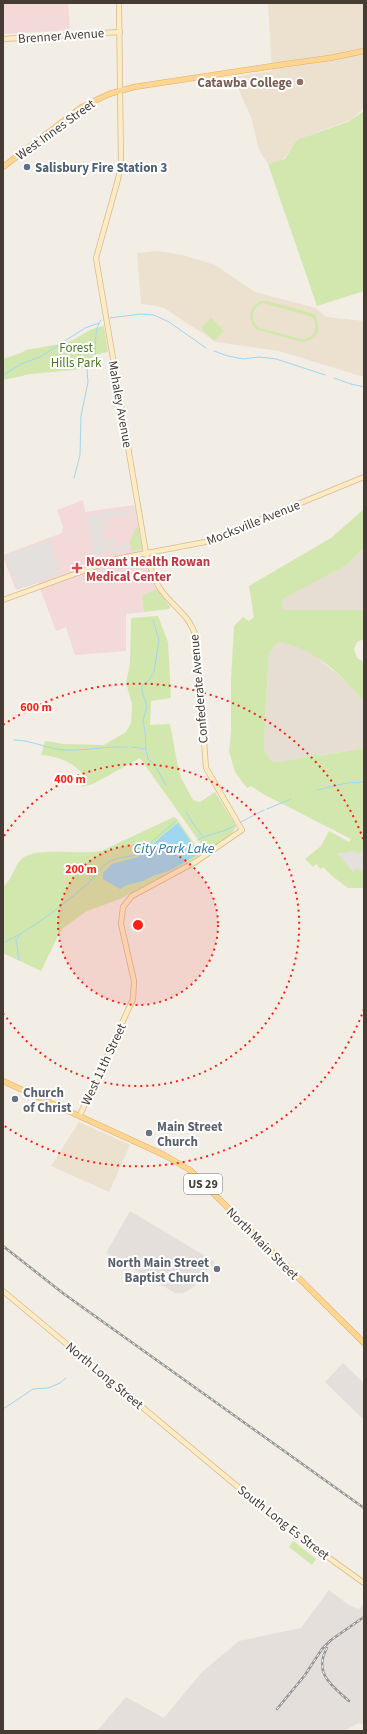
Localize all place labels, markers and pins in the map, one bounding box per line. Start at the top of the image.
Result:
place label: Catawba College [197,74,292,92]
marker: Catawba College [295,77,305,87]
place label: Salisbury Fire Station 3 [35,159,167,177]
marker: Salisbury Fire Station 3 [22,162,32,172]
place label: Novant Health Rowan Medical Center [86,553,210,586]
marker: Novant Health Rowan Medical Center [71,562,83,574]
centre of rings [131,918,145,932]
place label: Church of Christ [23,1084,71,1117]
marker: Church of Christ [10,1094,20,1104]
place label: Main Street Church [157,1118,223,1151]
marker: Main Street Church [144,1128,154,1138]
place label: North Main Street Baptist Church [107,1254,209,1287]
marker: North Main Street Baptist Church [212,1264,222,1274]

